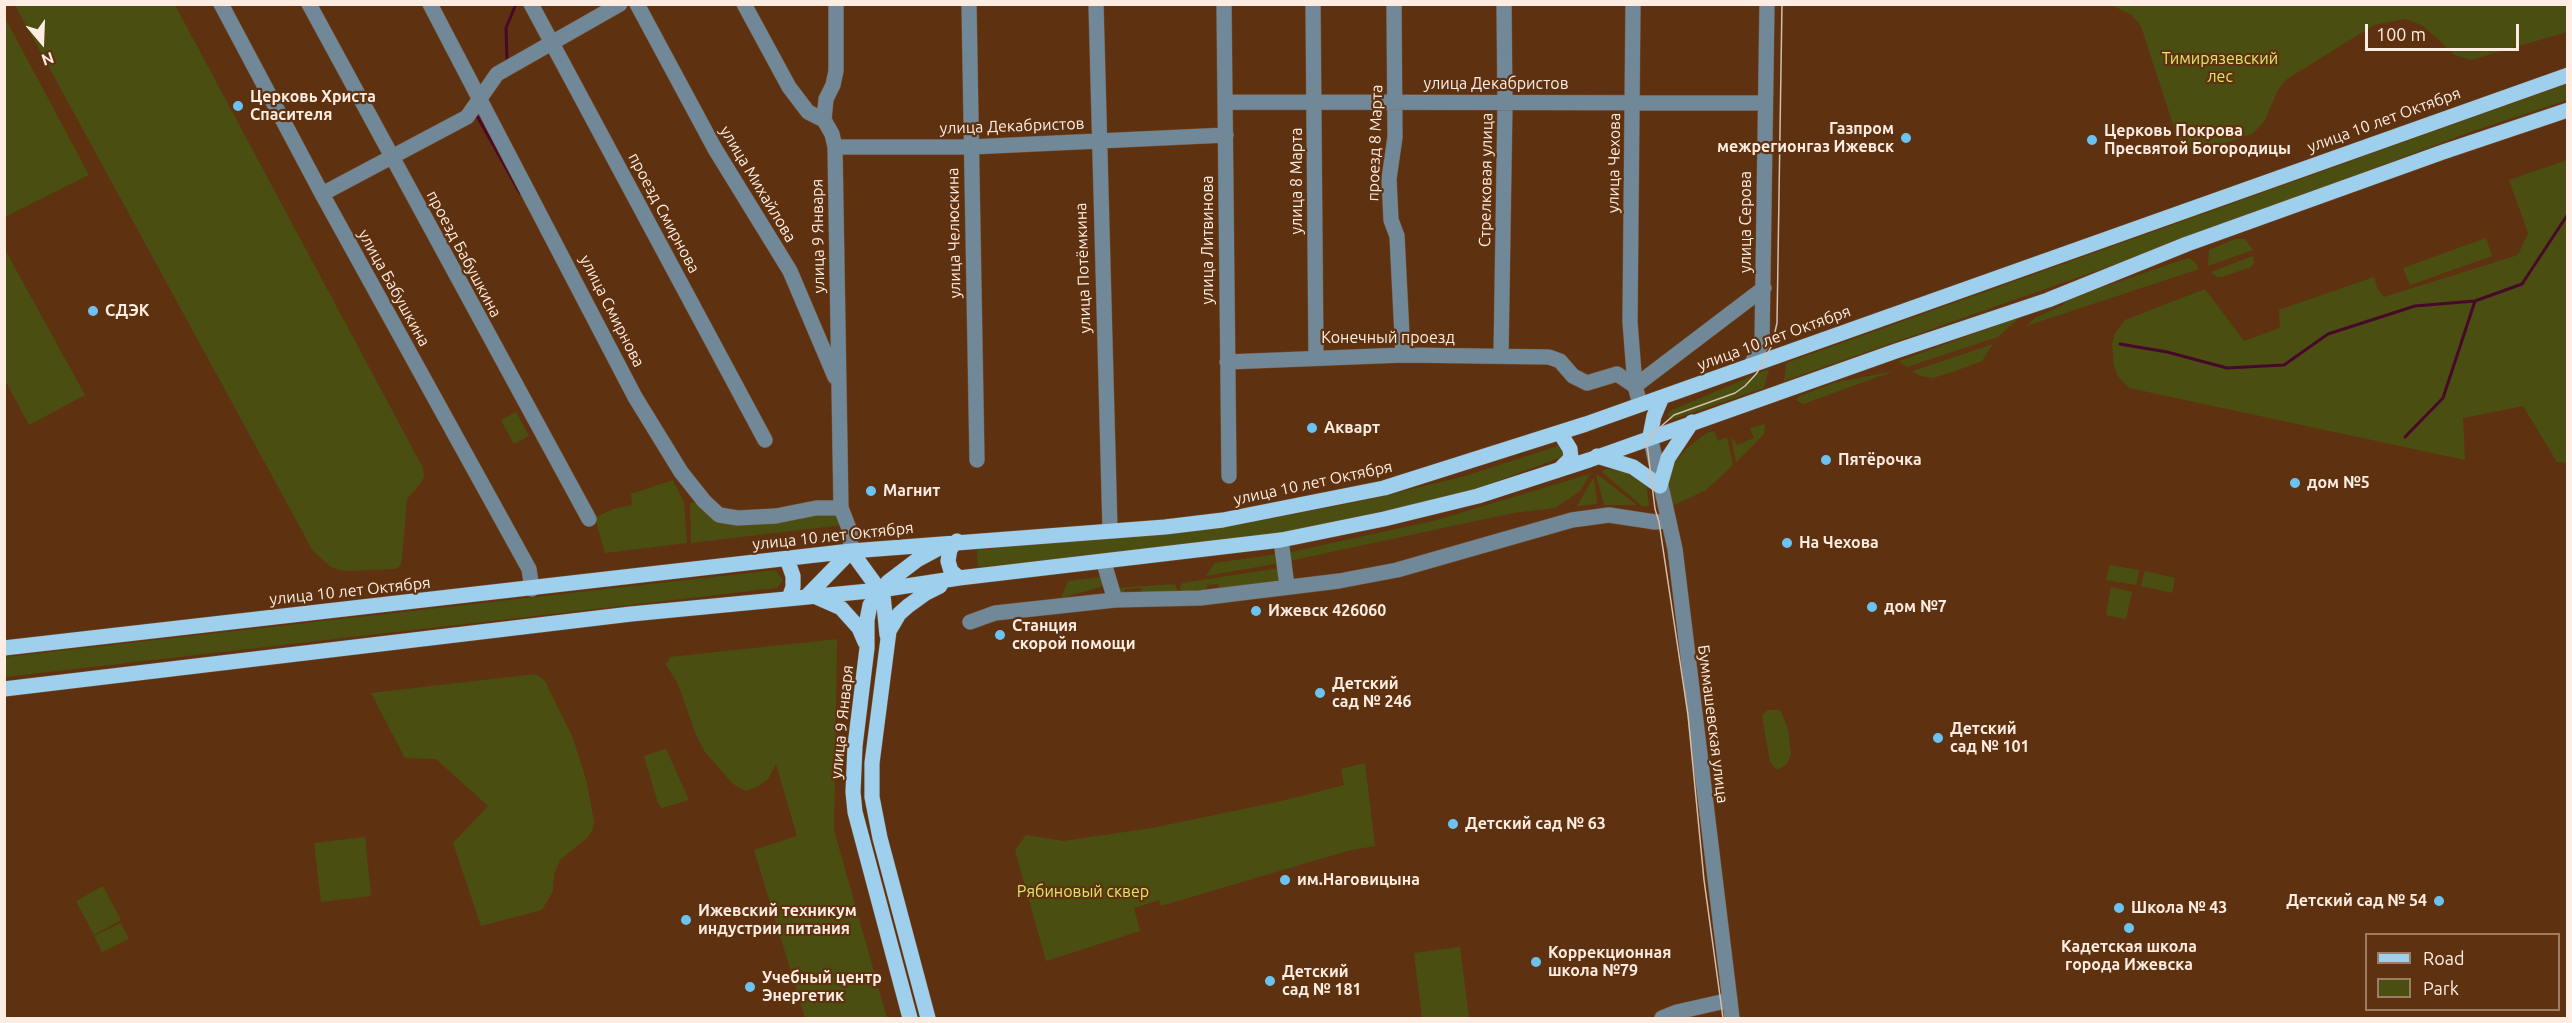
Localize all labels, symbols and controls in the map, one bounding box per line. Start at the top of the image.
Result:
north arrow [12,12,72,72]
scale bar [2368,12,2522,50]
text: 100 m [2376,24,2426,44]
text: N [39,49,56,69]
park label: Тимирязевский лес [2162,49,2278,87]
street label: улица Декабристов [1423,74,1569,94]
street label: улица 10 лет Октября [2305,83,2463,157]
street label: проезд 8 Марта [1363,84,1387,202]
place label: Церковь Христа Спасителя [250,87,376,125]
marker: Церковь Христа Спасителя [231,99,245,113]
street label: Стрелковая улица [1475,113,1497,247]
street label: улица Чехова [1604,113,1624,213]
street label: улица Декабристов [939,114,1085,138]
place label: Газпром межрегионгаз Ижевск [1717,119,1894,157]
place label: Церковь Покрова Пресвятой Богородицы [2104,121,2291,159]
street label: улица Михайлова [716,122,800,246]
street label: улица 8 Марта [1287,128,1307,234]
marker: Газпром межрегионгаз Ижевск [1899,131,1913,145]
marker: Церковь Покрова Пресвятой Богородицы [2085,133,2099,147]
street label: проезд Смирнова [624,150,704,276]
street label: улица Челюскина [943,167,965,299]
street label: улица Серова [1736,171,1756,273]
street label: улица Литвинова [1198,175,1218,305]
street label: улица 9 Января [807,179,829,293]
street label: проезд Бабушкина [422,187,506,321]
street label: улица Потёмкина [1071,202,1095,334]
street label: улица Бабушкина [354,226,434,350]
street label: улица Смирнова [575,252,649,370]
place label: СДЭК [105,301,149,321]
street label: улица 10 лет Октября [1695,301,1853,375]
marker: СДЭК [86,304,100,318]
street label: Конечный проезд [1321,328,1455,348]
place label: Акварт [1324,418,1380,438]
marker: Акварт [1305,421,1319,435]
place label: Пятёрочка [1838,450,1922,470]
marker: Пятёрочка [1819,453,1833,467]
street label: улица 10 лет Октября [1232,457,1394,509]
place label: дом №5 [2307,473,2370,493]
marker: дом №5 [2288,476,2302,490]
place label: Магнит [883,481,940,501]
marker: Магнит [864,484,878,498]
street label: улица 10 лет Октября [752,518,914,554]
place label: На Чехова [1799,533,1879,553]
marker: На Чехова [1780,536,1794,550]
street label: улица 10 лет Октября [269,573,431,609]
place label: дом №7 [1884,597,1947,617]
marker: дом №7 [1865,600,1879,614]
place label: Ижевск 426060 [1268,601,1386,621]
marker: Ижевск 426060 [1249,604,1263,618]
place label: Станция скорой помощи [1012,616,1135,654]
marker: Станция скорой помощи [993,628,1007,642]
street label: Буммашевская улица [1694,644,1732,804]
street label: улица 9 Января [826,664,858,780]
place label: Детский сад № 246 [1332,674,1412,712]
marker: Детский сад № 246 [1313,686,1327,700]
place label: Детский сад № 101 [1950,719,2030,757]
marker: Детский сад № 101 [1931,731,1945,745]
place label: Детский сад № 63 [1465,814,1606,834]
marker: Детский сад № 63 [1446,817,1460,831]
place label: им.Наговицына [1297,870,1420,890]
marker: им.Наговицына [1278,873,1292,887]
park label: Рябиновый сквер [1017,882,1149,902]
place label: Детский сад № 54 [2286,891,2427,911]
marker: Детский сад № 54 [2432,894,2446,908]
place label: Школа № 43 [2131,898,2227,918]
place label: Ижевский техникум индустрии питания [698,901,857,939]
marker: Школа № 43 [2112,901,2126,915]
marker: Ижевский техникум индустрии питания [679,913,693,927]
marker: Кадетская школа города Ижевска [2122,921,2136,935]
legend [2365,933,2560,1011]
place label: Кадетская школа города Ижевска [2061,937,2197,975]
place label: Коррекционная школа №79 [1548,943,1671,981]
text: Road [2423,948,2465,968]
marker: Коррекционная школа №79 [1529,955,1543,969]
place label: Детский сад № 181 [1282,962,1362,1000]
place label: Учебный центр Энергетик [762,968,882,1006]
marker: Детский сад № 181 [1263,974,1277,988]
text: Park [2423,978,2459,998]
marker: Учебный центр Энергетик [743,980,757,994]

